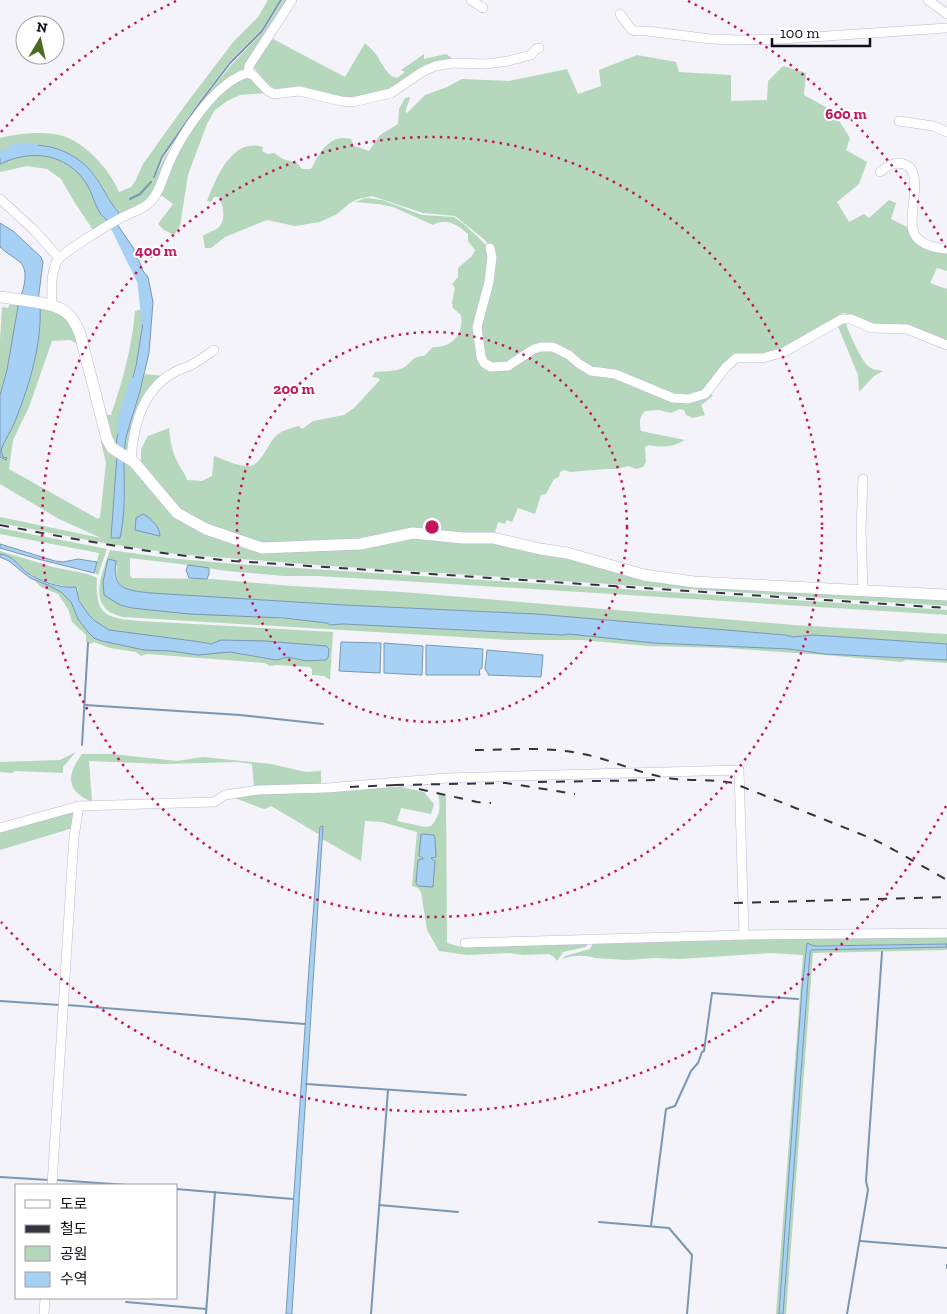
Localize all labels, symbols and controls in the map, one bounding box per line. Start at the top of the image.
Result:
north arrow [15,15,65,65]
scale bar [772,15,870,47]
text: N [35,18,49,37]
text: 100 m [780,24,819,42]
text: 600 m [825,105,867,123]
text: 400 m [135,242,177,260]
text: 200 m [273,380,315,398]
centre of rings [423,518,441,536]
legend [15,1184,178,1299]
text: 도로 [60,1195,88,1213]
text: 철도 [60,1220,88,1238]
text: 공원 [60,1245,88,1263]
text: 수역 [60,1270,88,1288]

